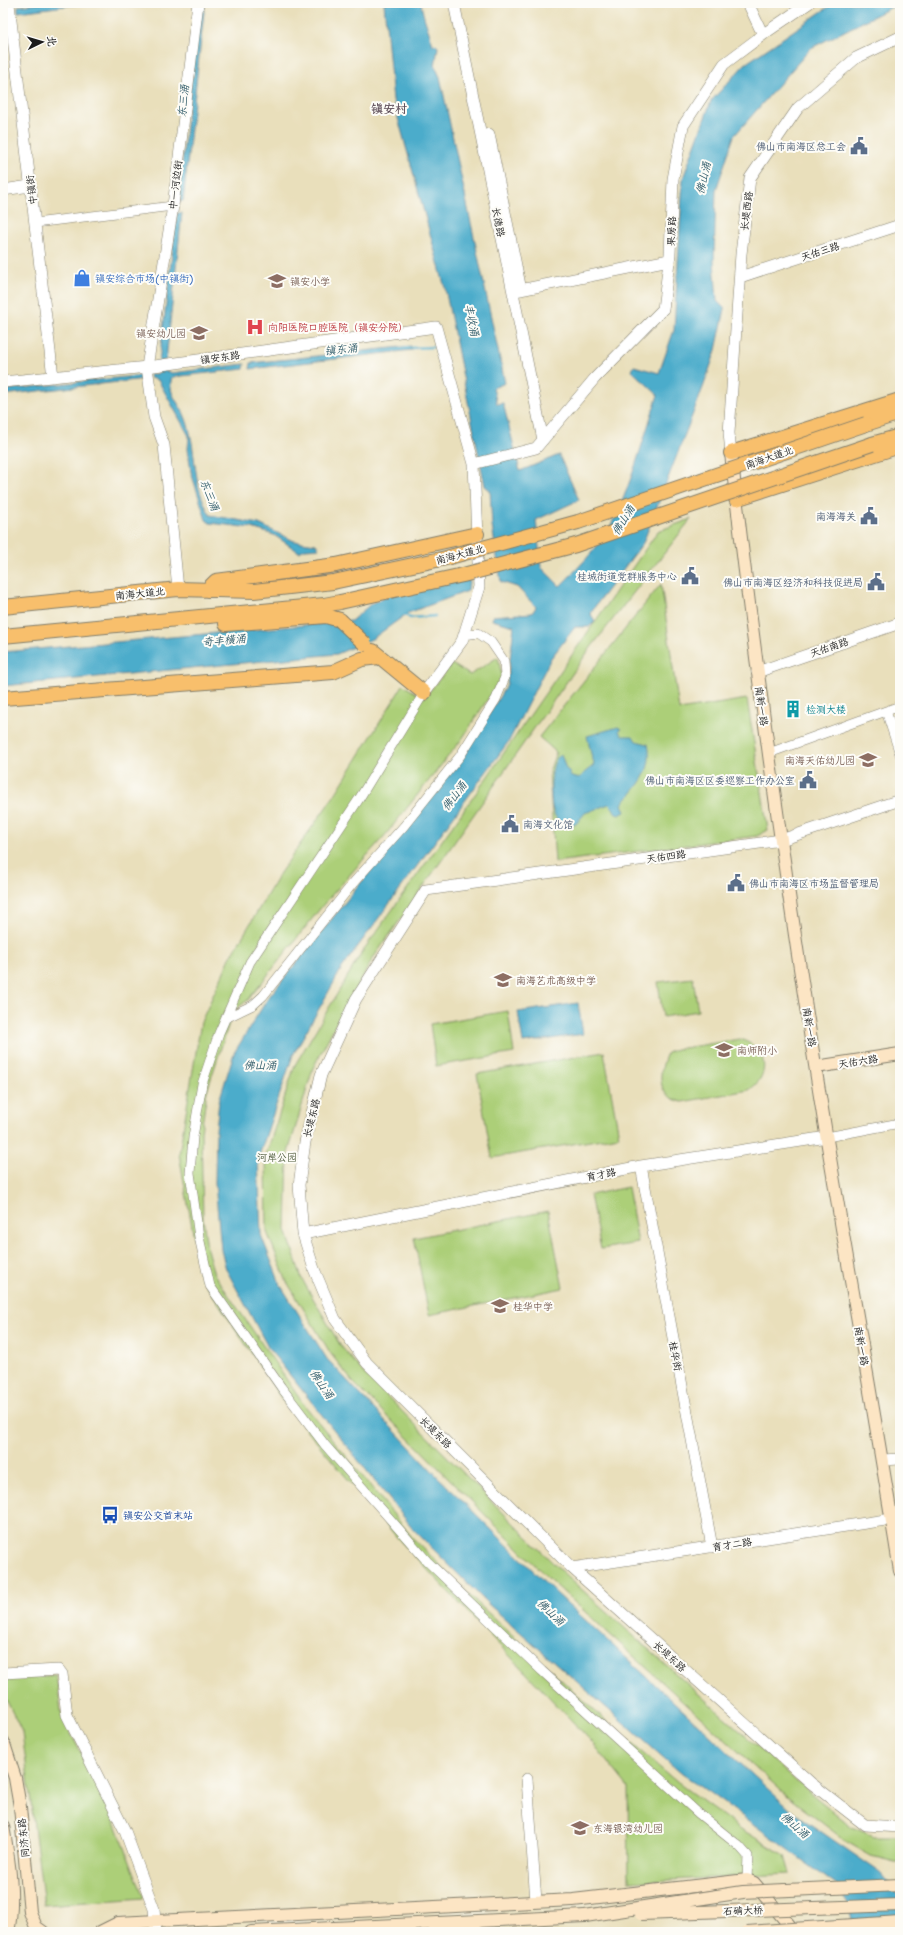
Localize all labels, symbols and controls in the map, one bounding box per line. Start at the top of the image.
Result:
north arrow [22,22,62,62]
text: 北 [44,35,59,47]
water label: 东三涌 [174,83,193,118]
district label: 镇安村 [371,101,407,117]
public building icon: 佛山市南海区总工会 [849,136,869,156]
place label: 佛山市南海区总工会 [756,140,846,153]
street label: 中一河边街 [166,159,185,211]
water label: 佛山涌 [692,159,715,196]
street label: 中镇街 [23,174,40,206]
street label: 长堤西路 [738,190,755,232]
street label: 长德路 [489,206,508,238]
street label: 果房路 [664,216,679,246]
street label: 天佑三路 [799,239,841,264]
shop icon: 镇安综合市场(中镇街) [72,268,92,288]
school or university icon: 镇安小学 [267,271,287,291]
place label: 镇安综合市场(中镇街) [95,272,193,285]
place label: 镇安小学 [290,275,330,288]
water label: 丰收涌 [461,302,482,339]
hospital icon: 向阳医院口腔医院（镇安分院） [245,317,265,337]
place label: 向阳医院口腔医院（镇安分院） [268,321,408,334]
school or university icon: 镇安幼儿园 [189,323,209,343]
place label: 镇安幼儿园 [136,327,186,340]
water label: 镇东涌 [324,340,359,359]
street label: 镇安东路 [199,348,241,367]
street label: 南海大道北 [743,443,795,472]
water label: 东三涌 [197,477,223,514]
water label: 佛山涌 [608,501,639,538]
public building icon: 南海海关 [859,506,879,526]
place label: 南海海关 [816,510,856,523]
street label: 南海大道北 [434,542,486,567]
public building icon: 桂城街道党群服务中心 [680,566,700,586]
place label: 桂城街道党群服务中心 [577,570,677,583]
public building icon: 佛山市南海区经济和科技促进局 [866,572,886,592]
place label: 佛山市南海区经济和科技促进局 [723,576,863,589]
street label: 南海大道北 [115,584,166,603]
water label: 奇丰横涌 [201,631,248,650]
street label: 天佑南路 [808,635,850,660]
street label: 南新一路 [752,685,771,727]
building icon: 检测大楼 [783,699,803,719]
place label: 检测大楼 [806,703,846,716]
school or university icon: 南海天佑幼儿园 [858,750,878,770]
place label: 南海天佑幼儿园 [785,754,855,767]
public building icon: 佛山市南海区区委巡察工作办公室 [798,770,818,790]
place label: 佛山市南海区区委巡察工作办公室 [645,774,795,787]
water label: 佛山涌 [438,778,471,814]
public building icon: 南海文化馆 [500,814,520,834]
place label: 南海文化馆 [523,818,573,831]
street label: 天佑四路 [645,847,687,866]
public building icon: 佛山市南海区市场监督管理局 [726,873,746,893]
place label: 佛山市南海区市场监督管理局 [749,877,879,890]
school or university icon: 南海艺术高级中学 [493,970,513,990]
place label: 南海艺术高级中学 [516,974,596,987]
street label: 南新一路 [800,1006,819,1048]
school or university icon: 南师附小 [714,1040,734,1060]
place label: 南师附小 [737,1044,777,1057]
street label: 天佑六路 [837,1052,879,1071]
water label: 佛山涌 [244,1058,277,1073]
street label: 长堤东路 [300,1097,323,1139]
park label: 河岸公园 [257,1151,297,1164]
street label: 育才路 [585,1165,617,1184]
school or university icon: 桂华中学 [490,1296,510,1316]
place label: 桂华中学 [513,1300,553,1313]
street label: 南新一路 [852,1325,871,1367]
street label: 桂华街 [666,1340,685,1372]
water label: 佛山涌 [306,1366,338,1403]
street label: 长堤东路 [417,1414,454,1451]
bus stop icon: 镇安公交首末站 [100,1505,120,1525]
place label: 镇安公交首末站 [123,1509,193,1522]
street label: 育才二路 [711,1535,753,1554]
water label: 佛山涌 [533,1596,569,1630]
street label: 长堤东路 [650,1638,689,1675]
water label: 佛山涌 [777,1809,813,1843]
street label: 同济东路 [15,1817,32,1859]
school or university icon: 东海银湾幼儿园 [570,1818,590,1838]
place label: 东海银湾幼儿园 [593,1822,663,1835]
street label: 石𬒔大桥 [723,1903,763,1918]

